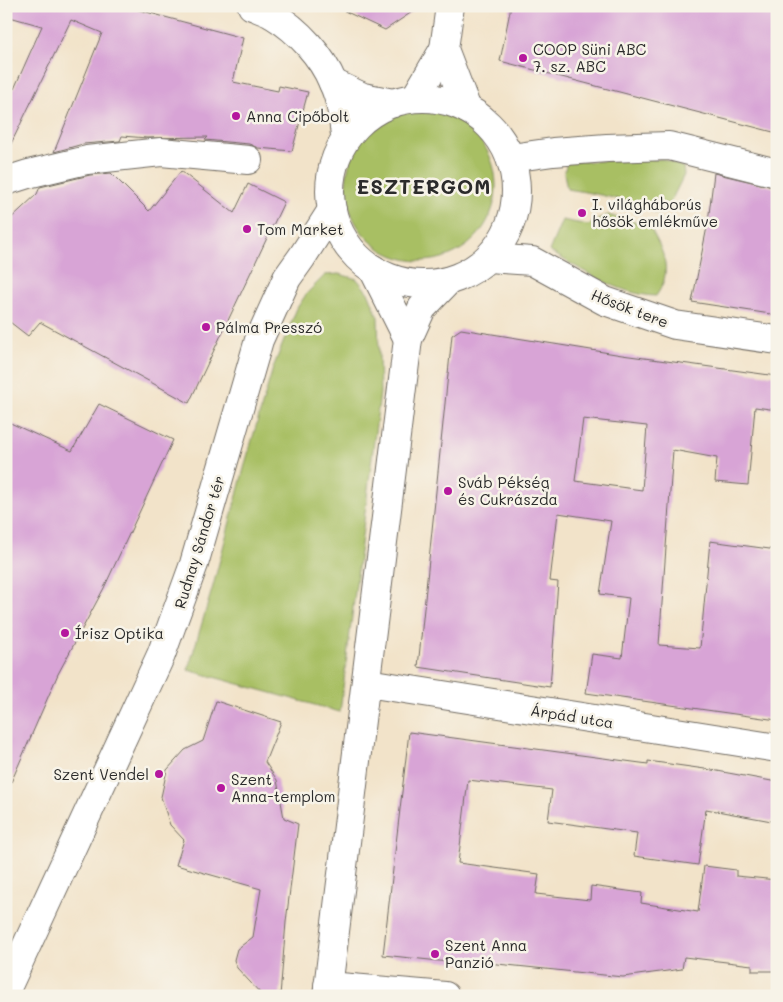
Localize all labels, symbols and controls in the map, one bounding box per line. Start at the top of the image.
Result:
place label: COOP Süni ABC 7. sz. ABC [533,39,646,76]
marker: COOP Süni ABC 7. sz. ABC [517,52,529,64]
place label: Anna Cipőbolt [246,106,349,126]
marker: Anna Cipőbolt [230,110,242,122]
district label: ESZTERGOM [357,173,491,199]
place label: I. világháborús hősök emlékműve [592,194,718,231]
marker: I. világháborús hősök emlékműve [576,207,588,219]
place label: Tom Market [257,219,344,239]
marker: Tom Market [241,223,253,235]
street label: Hősök tere [588,284,672,332]
place label: Pálma Presszó [216,317,322,337]
marker: Pálma Presszó [200,321,212,333]
place label: Sváb Pékség és Cukrászda [458,472,558,509]
street label: Rudnay Sándor tér [169,473,229,611]
marker: Sváb Pékség és Cukrászda [442,485,454,497]
place label: Írisz Optika [75,623,164,643]
marker: Írisz Optika [59,627,71,639]
street label: Árpád utca [529,700,615,732]
place label: Szent Vendel [53,764,149,784]
marker: Szent Vendel [153,768,165,780]
place label: Szent Anna-templom [231,769,335,806]
marker: Szent Anna-templom [215,782,227,794]
place label: Szent Anna Panzió [445,935,527,972]
marker: Szent Anna Panzió [429,948,441,960]

